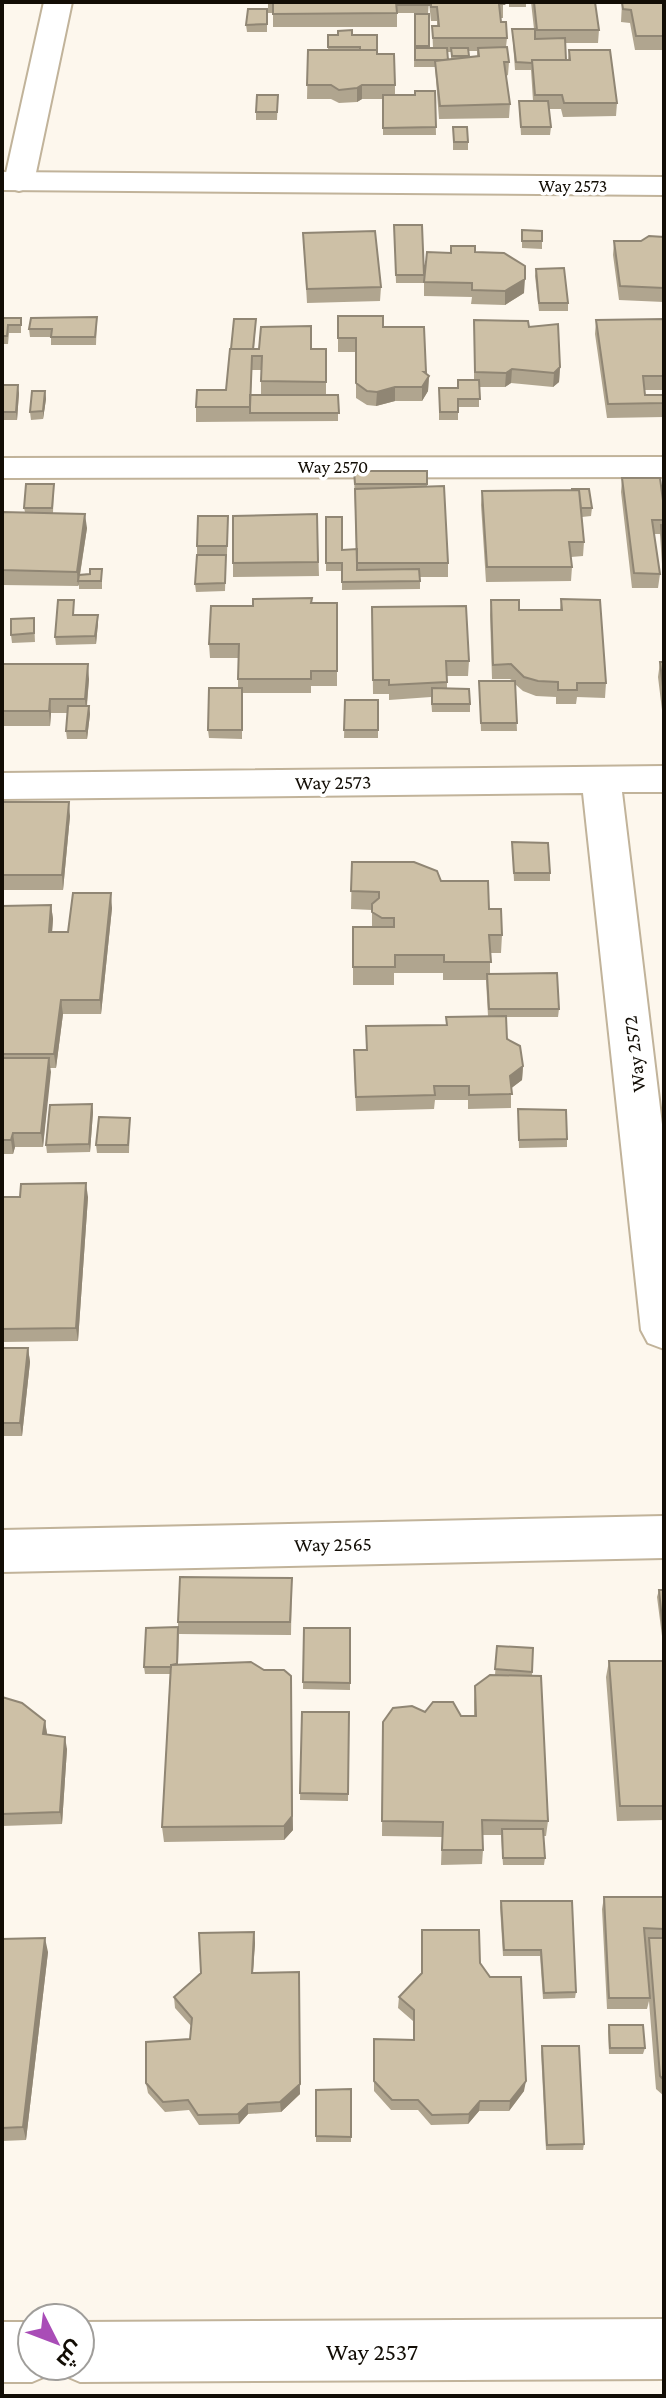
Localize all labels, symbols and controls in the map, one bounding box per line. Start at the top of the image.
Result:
street label: Way 2573 [539,176,607,196]
street label: Way 2570 [298,457,368,477]
street label: Way 2573 [295,770,371,795]
street label: Way 2572 [618,1014,651,1093]
street label: Way 2565 [294,1532,372,1557]
north arrow [16,2302,96,2382]
text: ش [51,2336,89,2374]
street label: Way 2537 [326,2338,418,2365]

